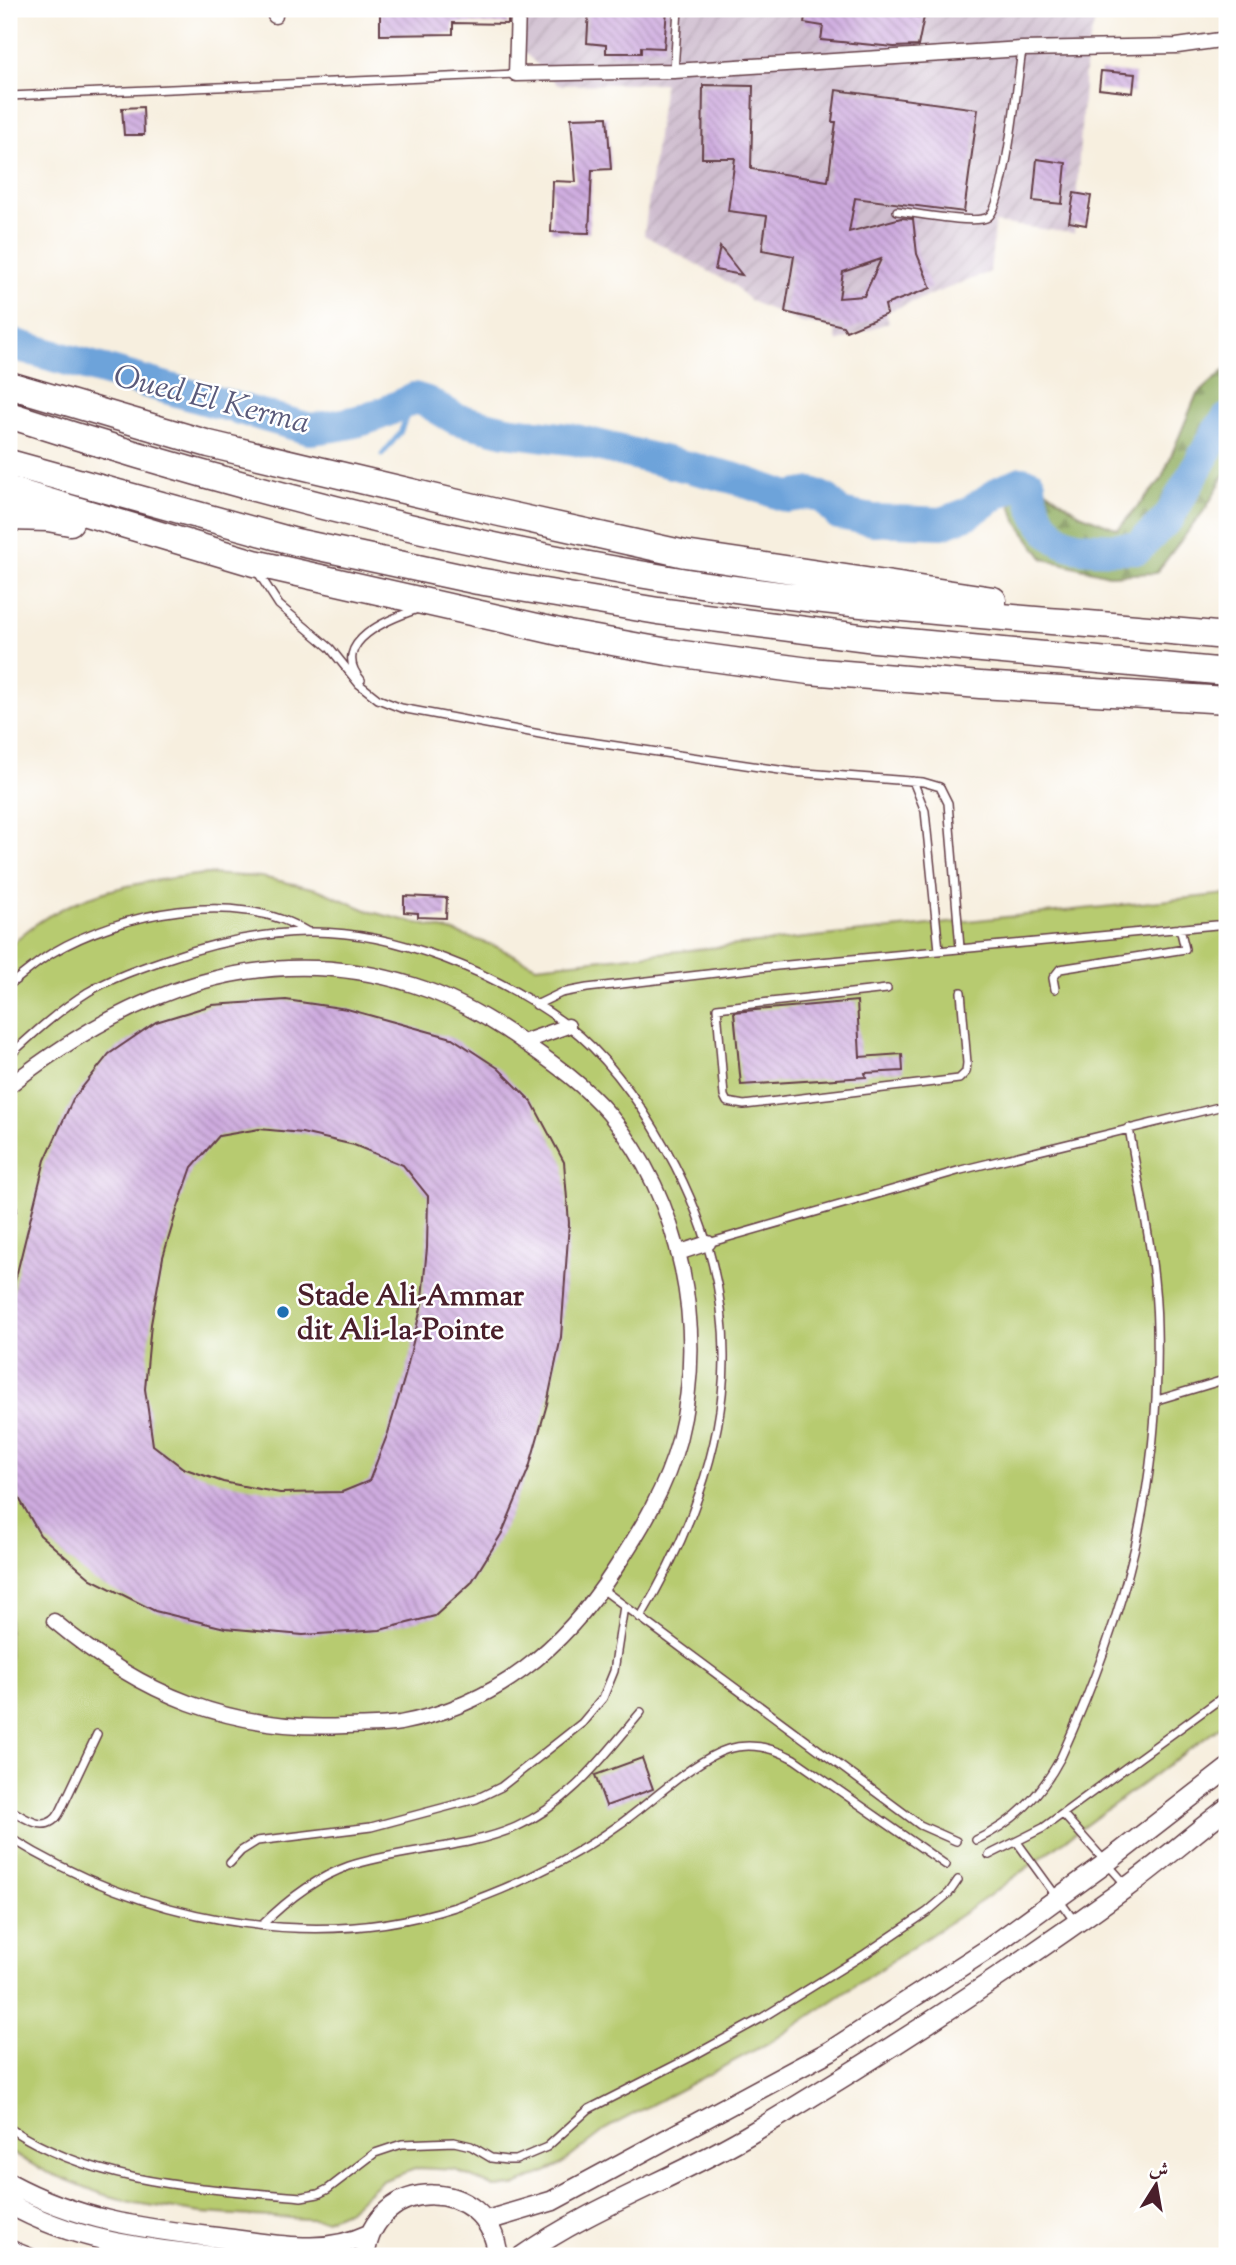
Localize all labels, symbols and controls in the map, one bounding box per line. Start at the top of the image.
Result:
water label: Oued El Kerma [108,354,314,448]
place label: Stade Ali-Ammar dit Ali-la-Pointe [297,1276,525,1353]
marker: Stade Ali-Ammar dit Ali-la-Pointe [275,1304,291,1320]
north arrow [1120,2150,1190,2220]
text: ش [1147,2156,1171,2186]

